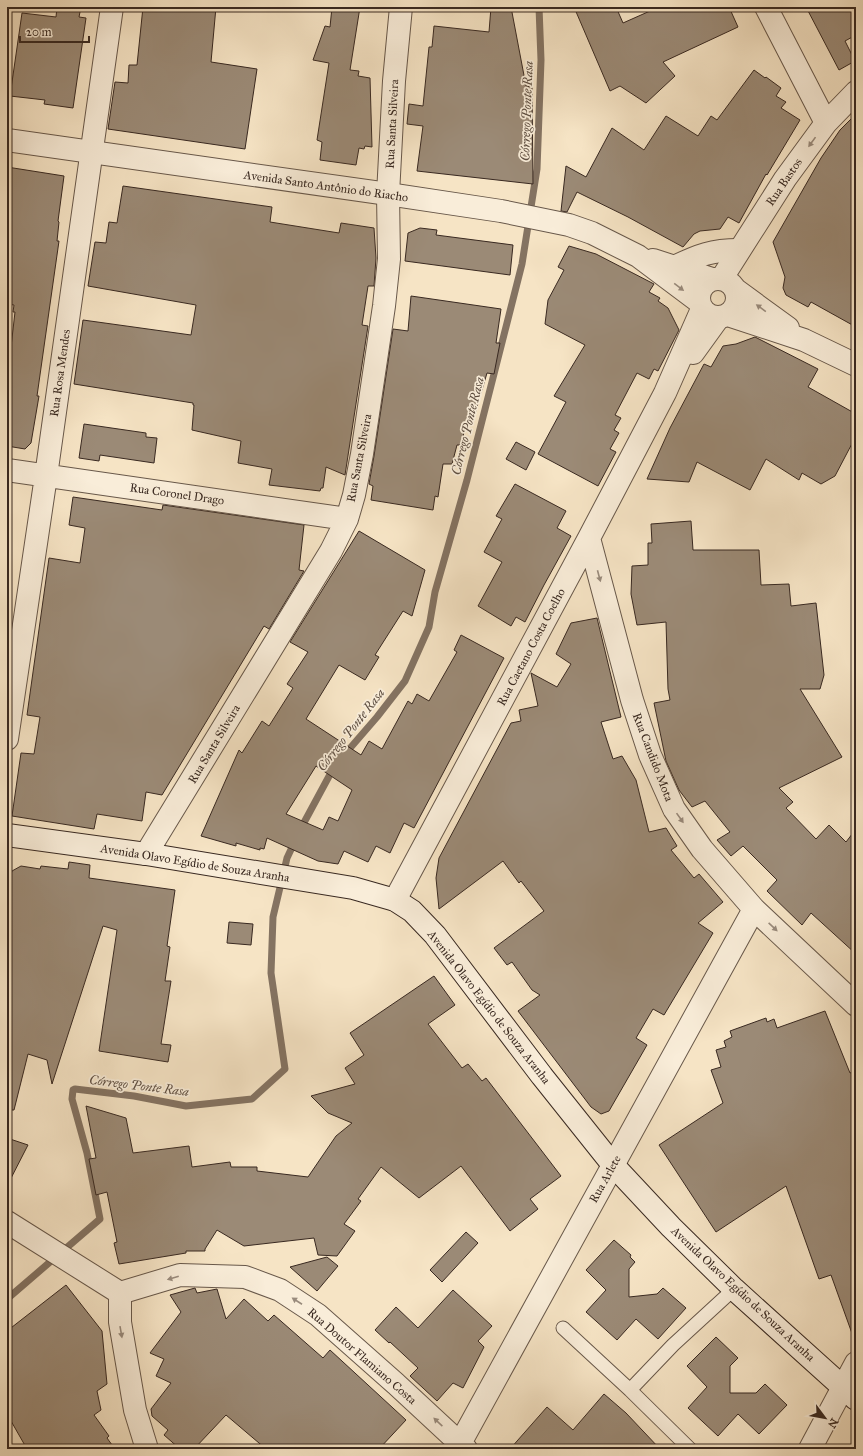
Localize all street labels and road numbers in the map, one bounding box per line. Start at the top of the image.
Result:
street label: Rua Santa Silveira [383,78,401,169]
street label: Rua Bastos [763,155,805,209]
street label: Avenida Santo Antônio do Riacho [242,167,409,204]
street label: Rua Rosa Mendes [47,328,73,418]
street label: Rua Santa Silveira [344,412,375,503]
street label: Rua Coronel Drago [129,480,225,509]
street label: Rua Caetano Costa Coelho [494,586,568,708]
street label: Rua Santa Silveira [185,701,244,786]
street label: Rua Candido Mota [630,711,677,804]
street label: Avenida Olavo Egídio de Souza Aranha [98,841,291,886]
street label: Avenida Olavo Egídio de Souza Aranha [423,927,554,1088]
street label: Rua Arlete [586,1153,624,1205]
street label: Avenida Olavo Egídio de Souza Aranha [667,1223,818,1366]
street label: Rua Doutor Flamiano Costa [305,1305,420,1408]

